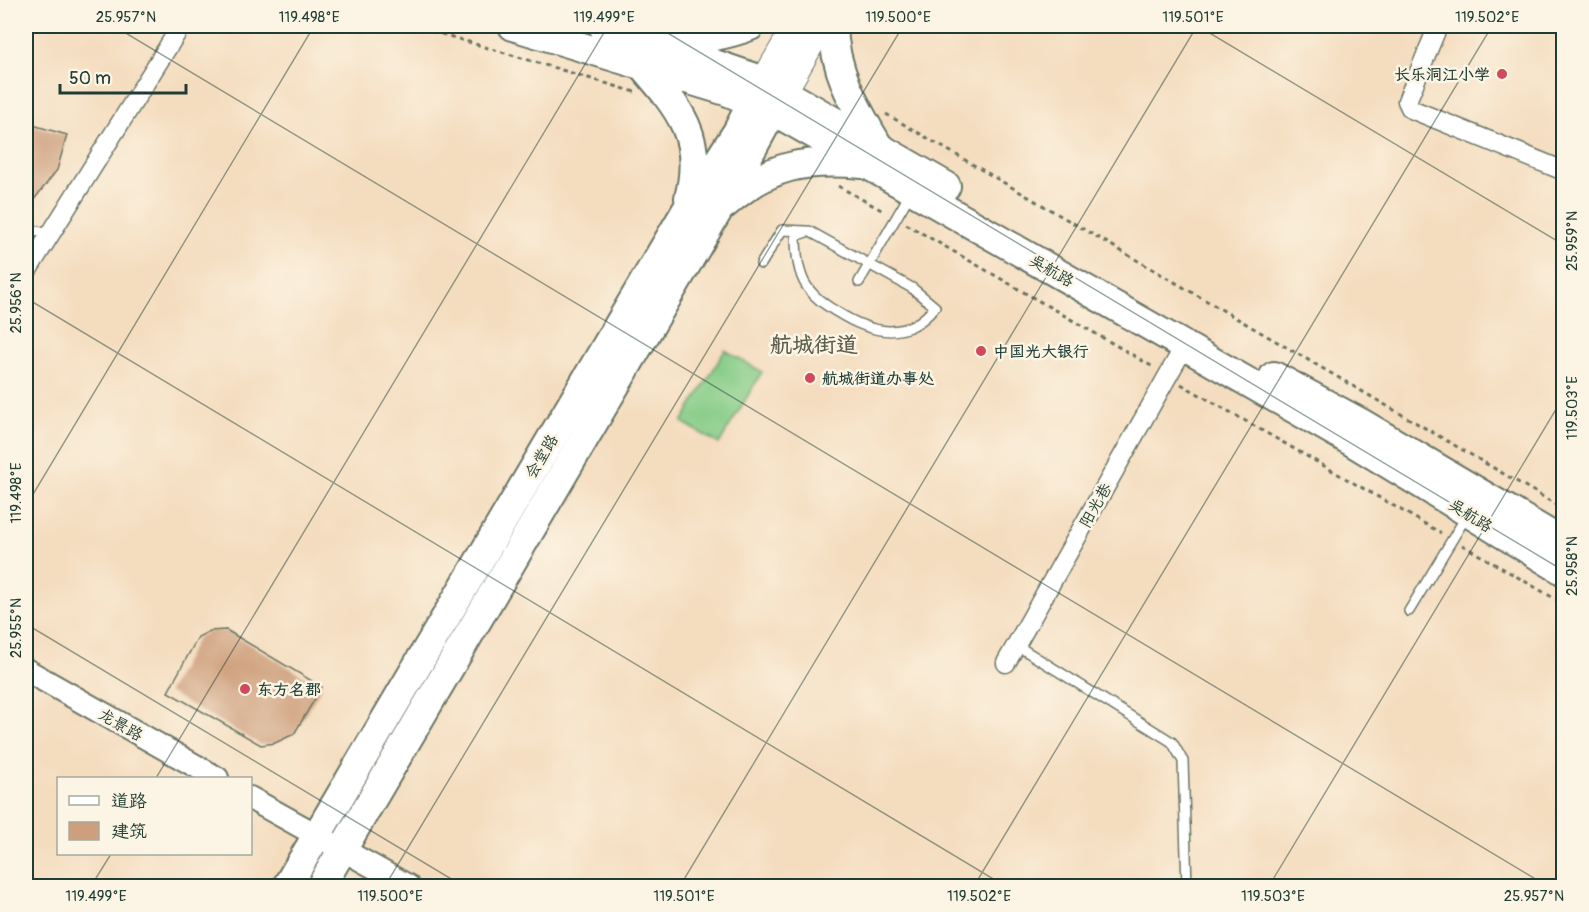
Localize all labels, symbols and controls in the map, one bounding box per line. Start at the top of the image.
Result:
text: 25.957°N [96,8,156,27]
text: 119.498°E [278,8,340,27]
text: 119.499°E [573,8,635,27]
text: 119.500°E [865,8,931,27]
text: 119.501°E [1162,8,1224,27]
text: 119.502°E [1455,8,1519,27]
scale bar [60,57,186,95]
place label: 长乐洞江小学 [1394,65,1490,85]
text: 50 m [69,67,111,90]
marker: 长乐洞江小学 [1495,67,1509,81]
text: 25.959°N [1563,211,1582,271]
street label: 吴航路 [1026,250,1077,292]
text: 25.956°N [7,272,26,334]
district label: 航城街道 [770,331,858,359]
place label: 中国光大银行 [993,342,1089,362]
marker: 中国光大银行 [974,344,988,358]
place label: 航城街道办事处 [822,369,935,389]
marker: 航城街道办事处 [803,371,817,385]
text: 119.503°E [1563,376,1582,440]
street label: 会堂路 [521,431,563,482]
text: 119.498°E [7,462,26,524]
street label: 阳光巷 [1075,480,1116,531]
street label: 吴航路 [1445,495,1496,537]
text: 25.958°N [1563,536,1582,596]
text: 25.955°N [7,598,26,658]
place label: 东方名郡 [257,680,321,700]
marker: 东方名郡 [238,682,252,696]
street label: 龙景路 [95,704,146,746]
legend [57,777,252,855]
text: 道路 [111,790,147,813]
text: 建筑 [111,820,147,843]
text: 119.499°E [65,887,127,906]
text: 119.500°E [357,887,423,906]
text: 119.501°E [653,887,715,906]
text: 119.502°E [947,887,1011,906]
text: 119.503°E [1241,887,1305,906]
text: 25.957°N [1504,887,1564,906]

